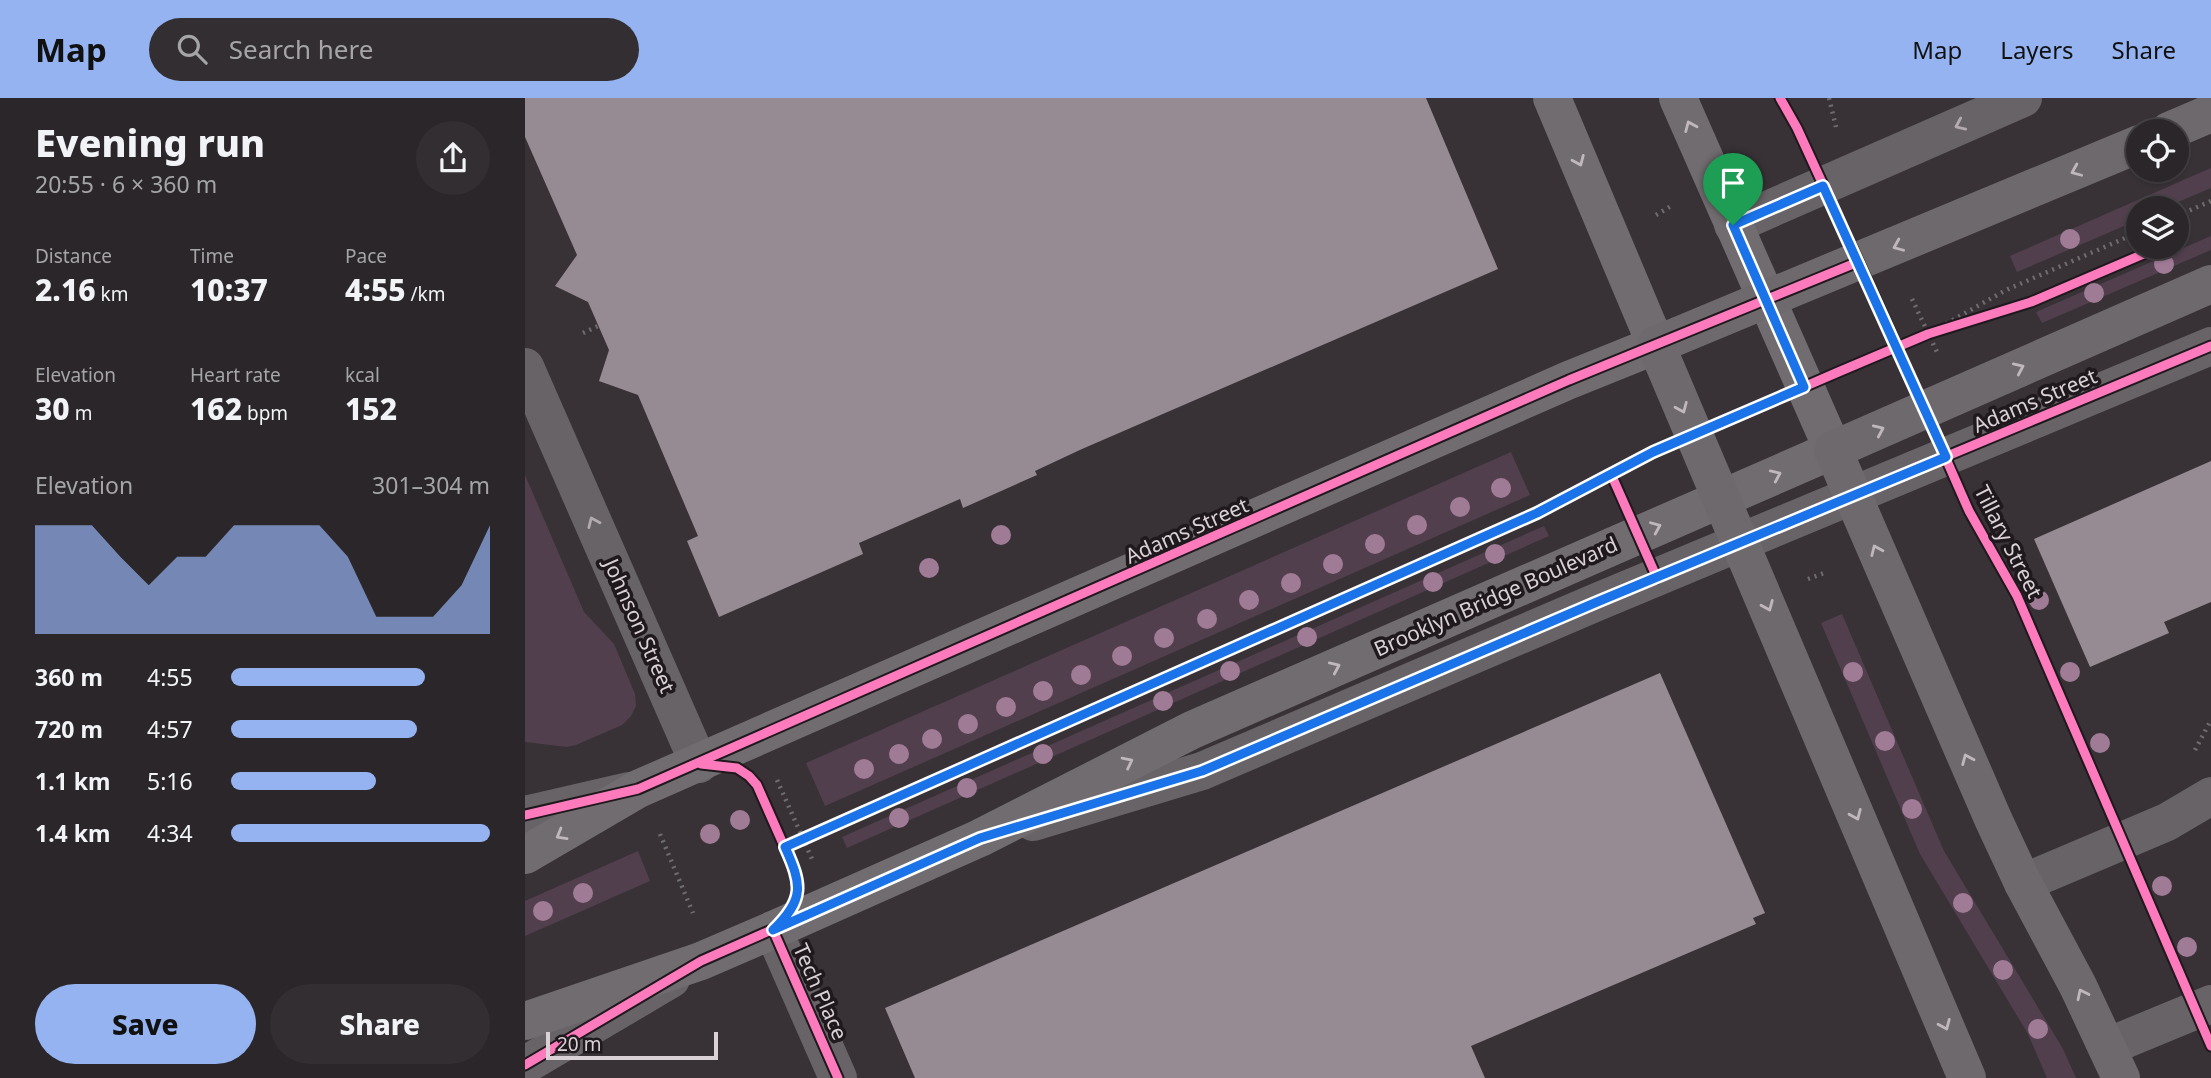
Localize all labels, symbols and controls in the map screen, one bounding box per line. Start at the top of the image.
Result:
search box [149,18,639,81]
text: Map [35,27,107,72]
icon: search [173,30,211,68]
text: Search here [229,31,373,67]
text: Map [1912,33,1962,66]
text: Layers [2000,33,2074,66]
text: Share [2112,33,2176,66]
text: Evening run [35,116,265,168]
one-way arrow [1955,117,1967,131]
map controls [2126,119,2189,259]
button: locate [2126,119,2189,182]
button: share [416,121,490,195]
one-way arrow [1684,121,1698,133]
pin [1703,153,1763,225]
one-way arrow [1571,154,1585,166]
one-way arrow [2070,162,2082,176]
icon: arrive [1714,164,1752,202]
text: 20:55 · 6 × 360 m [35,168,217,200]
button: layers [2126,196,2189,259]
one-way arrow [1892,238,1905,252]
text: Distance [35,243,112,269]
text: Time [190,243,234,269]
text: Pace [345,243,387,269]
text: 2.16 [35,269,96,310]
text: 10:37 [190,269,268,310]
text: 4:55 [345,269,406,310]
text: km [96,281,128,307]
text: /km [406,281,446,307]
street label: Adams Street [1968,361,2101,439]
text: Elevation [35,362,116,388]
text: Heart rate [190,362,281,388]
text: kcal [345,362,380,388]
one-way arrow [2012,362,2024,376]
text: 30 [35,388,70,429]
text: 162 [190,388,242,429]
text: 152 [345,388,397,429]
text: m [70,400,92,426]
text: bpm [242,400,288,426]
one-way arrow [1674,401,1688,414]
one-way arrow [1872,424,1885,438]
text: Elevation [35,469,133,501]
text: 301–304 m [372,469,490,501]
one-way arrow [1770,469,1782,483]
street label: Tillary Street [1968,480,2050,603]
street label: Adams Street [1121,490,1253,570]
one-way arrow [587,516,601,529]
one-way arrow [1648,521,1661,535]
street label: Brooklyn Bridge Boulevard [1369,530,1622,663]
one-way arrow [1870,545,1884,557]
street label: Johnson Street [597,552,682,698]
one-way arrow [1759,599,1773,611]
text: 360 m [35,661,103,693]
text: 4:55 [147,661,193,693]
one-way arrow [1328,661,1340,675]
text: 720 m [35,713,103,745]
text: 4:57 [147,713,193,745]
one-way arrow [1961,753,1975,765]
one-way arrow [1121,757,1133,770]
text: 1.1 km [35,765,110,797]
text: 5:16 [147,765,193,797]
one-way arrow [1848,809,1862,821]
text: 1.4 km [35,817,110,849]
text: 4:34 [147,817,193,849]
one-way arrow [555,827,568,840]
street label: Tech Place [787,939,855,1044]
button: Save [35,984,256,1064]
button: Share [270,984,490,1064]
one-way arrow [2076,989,2090,1001]
one-way arrow [1937,1018,1951,1030]
scale bar [546,1029,717,1061]
text: 20 m [557,1031,601,1057]

